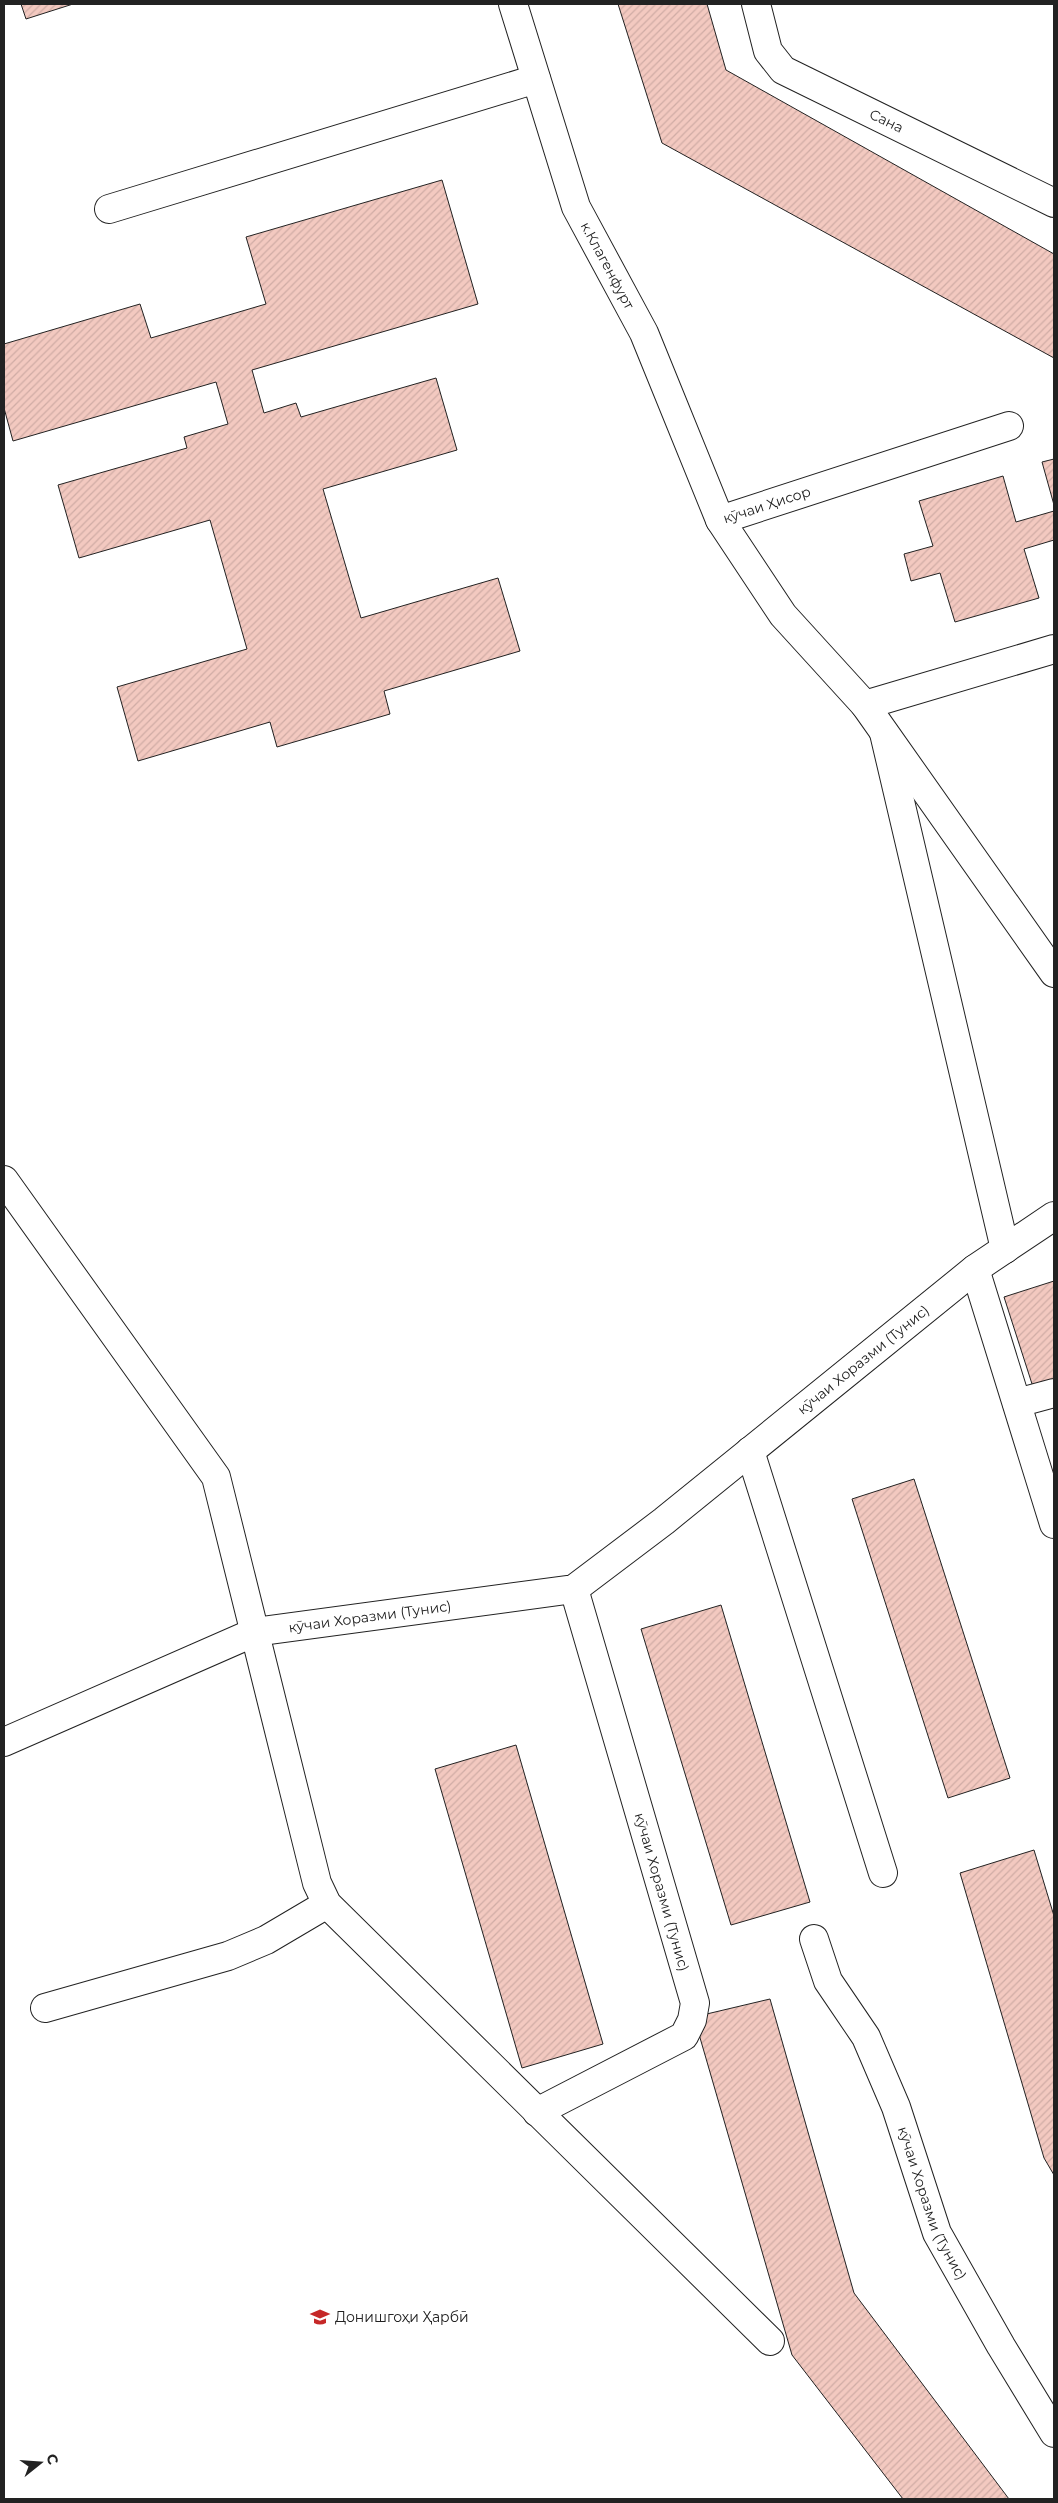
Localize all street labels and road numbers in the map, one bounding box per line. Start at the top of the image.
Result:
street label: Сана [866,105,906,137]
street label: к.Клагенфурт [577,219,639,313]
street label: кӯчаи Ҳисор [721,482,813,527]
street label: кӯчаи Хоразми (Тунис) [794,1301,932,1418]
street label: кӯчаи Хоразми (Тунис) [287,1597,452,1636]
street label: кӯчаи Хоразми (Тунис) [631,1811,693,1973]
street label: кӯчаи Хоразми (Тунис) [894,2124,971,2283]

